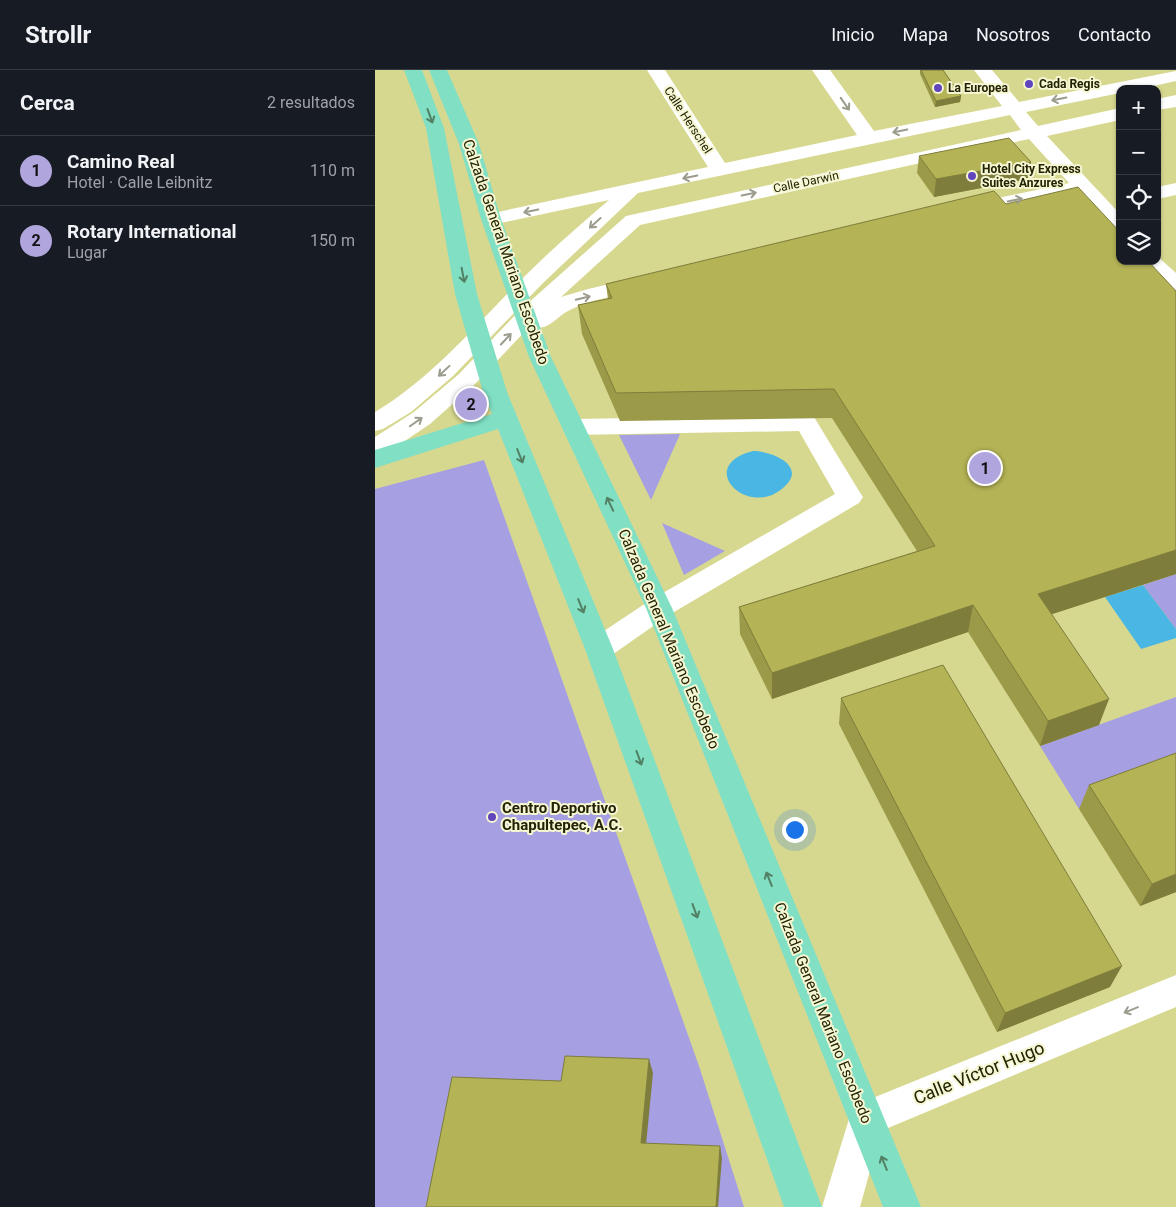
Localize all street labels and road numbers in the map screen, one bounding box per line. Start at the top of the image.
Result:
street label: Calle Herschel [661,84,715,156]
street label: Calzada General Mariano Escobedo [459,137,553,367]
street label: Calle Darwin [772,168,840,196]
street label: Calzada General Mariano Escobedo [614,526,724,752]
street label: Calzada General Mariano Escobedo [770,900,876,1126]
street label: Calle Víctor Hugo [910,1037,1047,1108]

